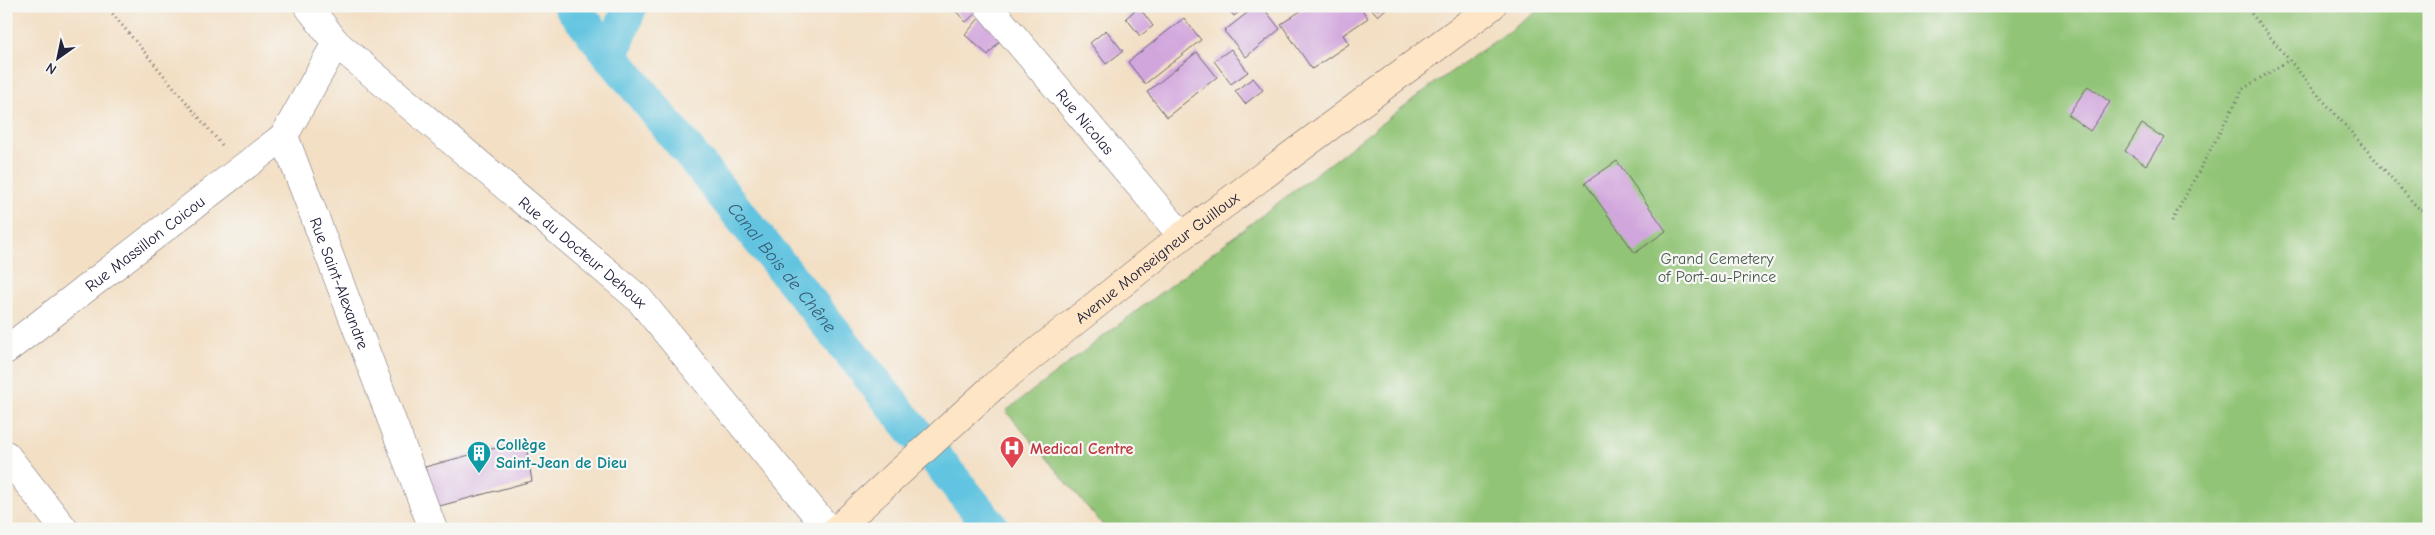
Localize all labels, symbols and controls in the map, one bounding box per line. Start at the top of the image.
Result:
north arrow [32,32,82,82]
text: N [43,59,60,78]
street label: Rue Nicolas [1052,86,1117,159]
street label: Avenue Monseigneur Guilloux [1072,188,1243,328]
street label: Rue Massillon Coicou [82,192,209,296]
street label: Rue du Docteur Dehoux [515,193,651,312]
water label: Canal Bois de Chêne [723,198,840,337]
street label: Rue Saint-Alexandre [306,215,372,352]
park label: Grand Cemetery of Port-au-Prince [1658,250,1776,286]
hospital icon: Medical Centre [999,435,1025,469]
place label: Collège Saint-Jean de Dieu [496,436,627,472]
building icon: Collège Saint-Jean de Dieu [466,440,492,474]
place label: Medical Centre [1030,440,1133,458]

